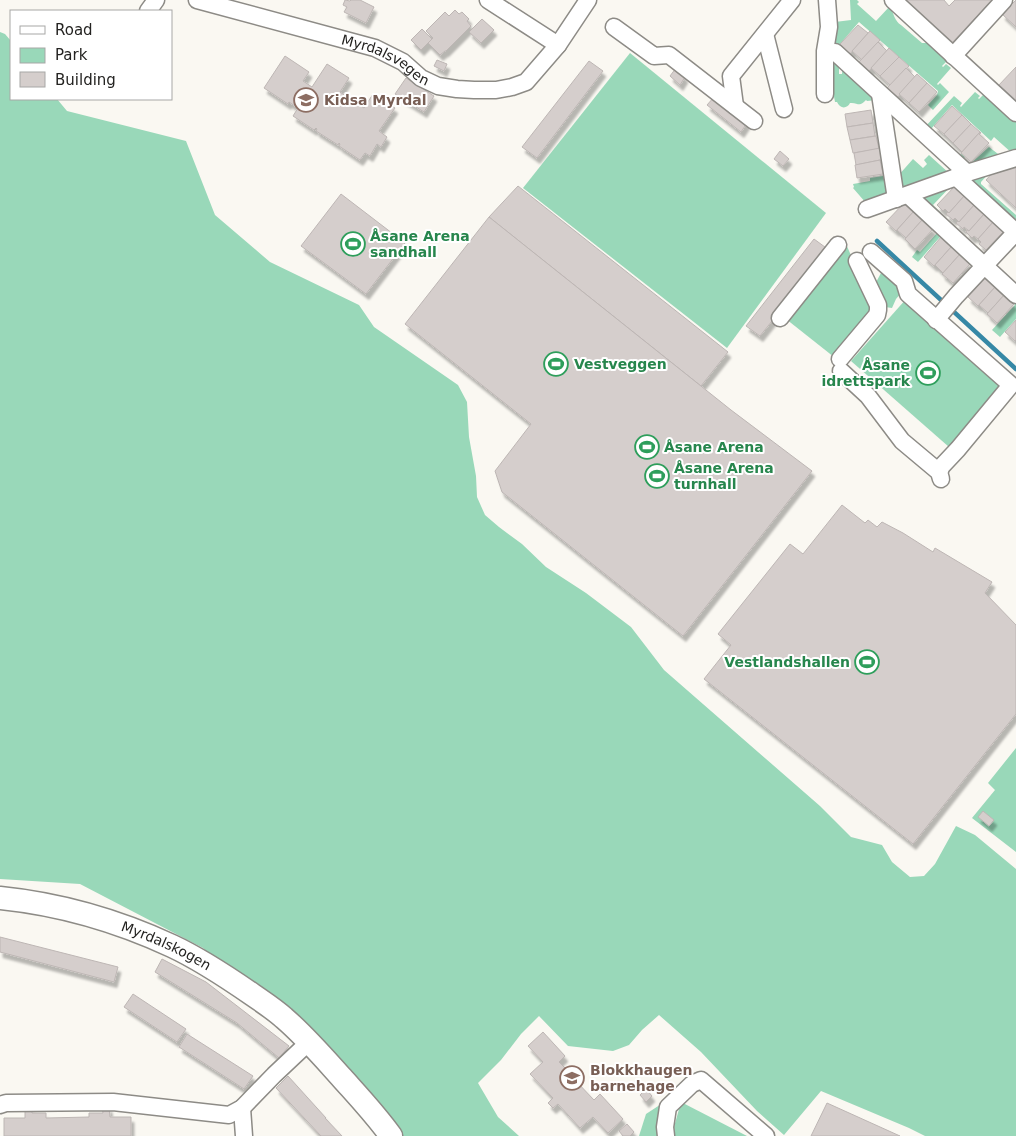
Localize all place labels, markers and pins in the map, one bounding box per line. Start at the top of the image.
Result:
school or university icon: Kidsa Myrdal [293,87,319,113]
place label: Kidsa Myrdal [324,92,427,108]
place label: Åsane Arena sandhall [370,228,470,260]
sports icon: Åsane Arena sandhall [340,231,366,257]
sports icon: Vestveggen [543,351,569,377]
place label: Vestveggen [574,356,667,372]
place label: Åsane idrettspark [821,357,911,389]
sports icon: Åsane idrettspark [915,360,941,386]
sports icon: Åsane Arena [634,434,660,460]
place label: Åsane Arena [664,439,764,455]
place label: Åsane Arena turnhall [674,460,774,492]
sports icon: Åsane Arena turnhall [644,463,670,489]
sports icon: Vestlandshallen [854,649,880,675]
place label: Vestlandshallen [724,654,850,670]
place label: Blokkhaugen barnehage [590,1062,693,1094]
school or university icon: Blokkhaugen barnehage [559,1065,585,1091]

